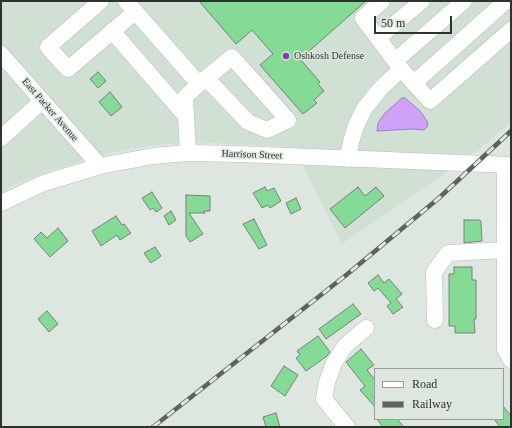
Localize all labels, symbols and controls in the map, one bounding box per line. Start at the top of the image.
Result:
scale bar [376,8,454,34]
text: 50 m [381,16,405,30]
place label: Oshkosh Defense [294,50,364,62]
marker: Oshkosh Defense [281,51,291,61]
street label: East Packer Avenue [19,76,81,144]
street label: Harrison Street [221,148,283,162]
legend [374,368,504,420]
text: Road [412,377,437,391]
text: Railway [412,397,452,411]

